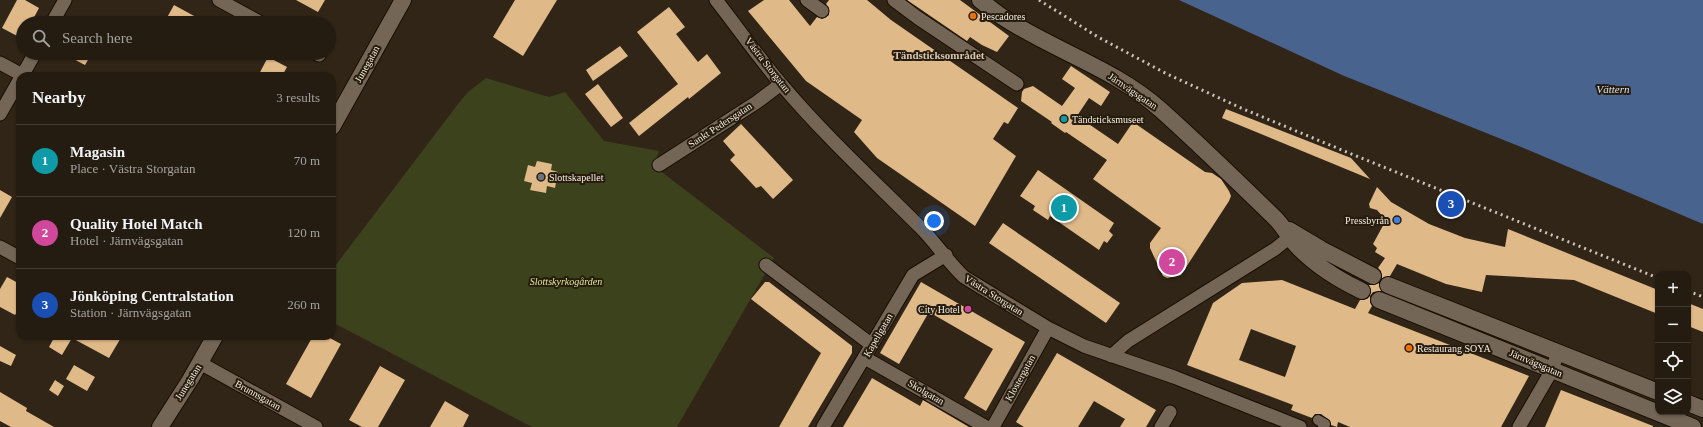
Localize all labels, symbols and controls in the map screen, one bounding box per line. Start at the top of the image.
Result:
marker: Pescadores [968,11,978,21]
place label: Pescadores [981,11,1026,22]
search box [16,16,336,60]
icon: search [30,27,52,49]
text: Search here [62,30,132,46]
street label: Västra Storgatan [743,35,793,95]
street label: Junegatan [352,44,382,84]
district label: Tändsticksområdet [893,49,985,61]
street label: Järnvägsgatan [1106,71,1160,111]
water label: Vättern [1597,83,1630,95]
text: Nearby [32,88,86,107]
text: 3 results [276,90,320,105]
street label: Sankt Pedersgatan [686,100,754,150]
marker: Tändsticksmuseet [1059,114,1069,124]
place label: Tändsticksmuseet [1072,114,1144,125]
text: Magasin [70,144,125,160]
text: 1 [42,153,48,168]
text: 70 m [294,153,320,168]
text: Place · Västra Storgatan [70,161,196,176]
marker: Slottskapellet [536,172,546,182]
place label: Slottskapellet [549,172,604,183]
pin: 3 [1438,189,1464,219]
pin: 1 [1051,193,1077,223]
your location [924,211,944,231]
place label: Pressbyrån [1345,215,1389,226]
marker: Pressbyrån [1392,215,1402,225]
text: Quality Hotel Match [70,216,202,232]
text: 2 [42,225,48,240]
text: 120 m [287,225,320,240]
text: Hotel · Järnvägsgatan [70,233,183,248]
pin: 2 [1159,247,1185,277]
map controls [1655,271,1691,415]
button: + [1655,271,1691,307]
street label: Västra Storgatan [963,273,1025,317]
park label: Slottskyrkogården [530,276,602,287]
text: Jönköping Centralstation [70,288,234,304]
text: 3 [42,297,48,312]
text: 260 m [287,297,320,312]
place label: City Hotel [918,304,960,315]
marker: City Hotel [963,304,973,314]
text: Station · Järnvägsgatan [70,305,191,320]
button: − [1655,307,1691,343]
street label: Kapellgatan [861,311,895,359]
marker: Restaurang SOYA [1404,343,1414,353]
place label: Restaurang SOYA [1417,343,1491,354]
button: locate [1655,343,1691,379]
street label: Järnvägsgatan [1508,347,1564,379]
street label: Klostergatan [1003,353,1037,403]
street label: Junegatan [173,362,203,402]
street label: Skolgatan [906,377,946,407]
street label: Brunnsgatan [233,378,283,412]
button: layers [1655,379,1691,415]

